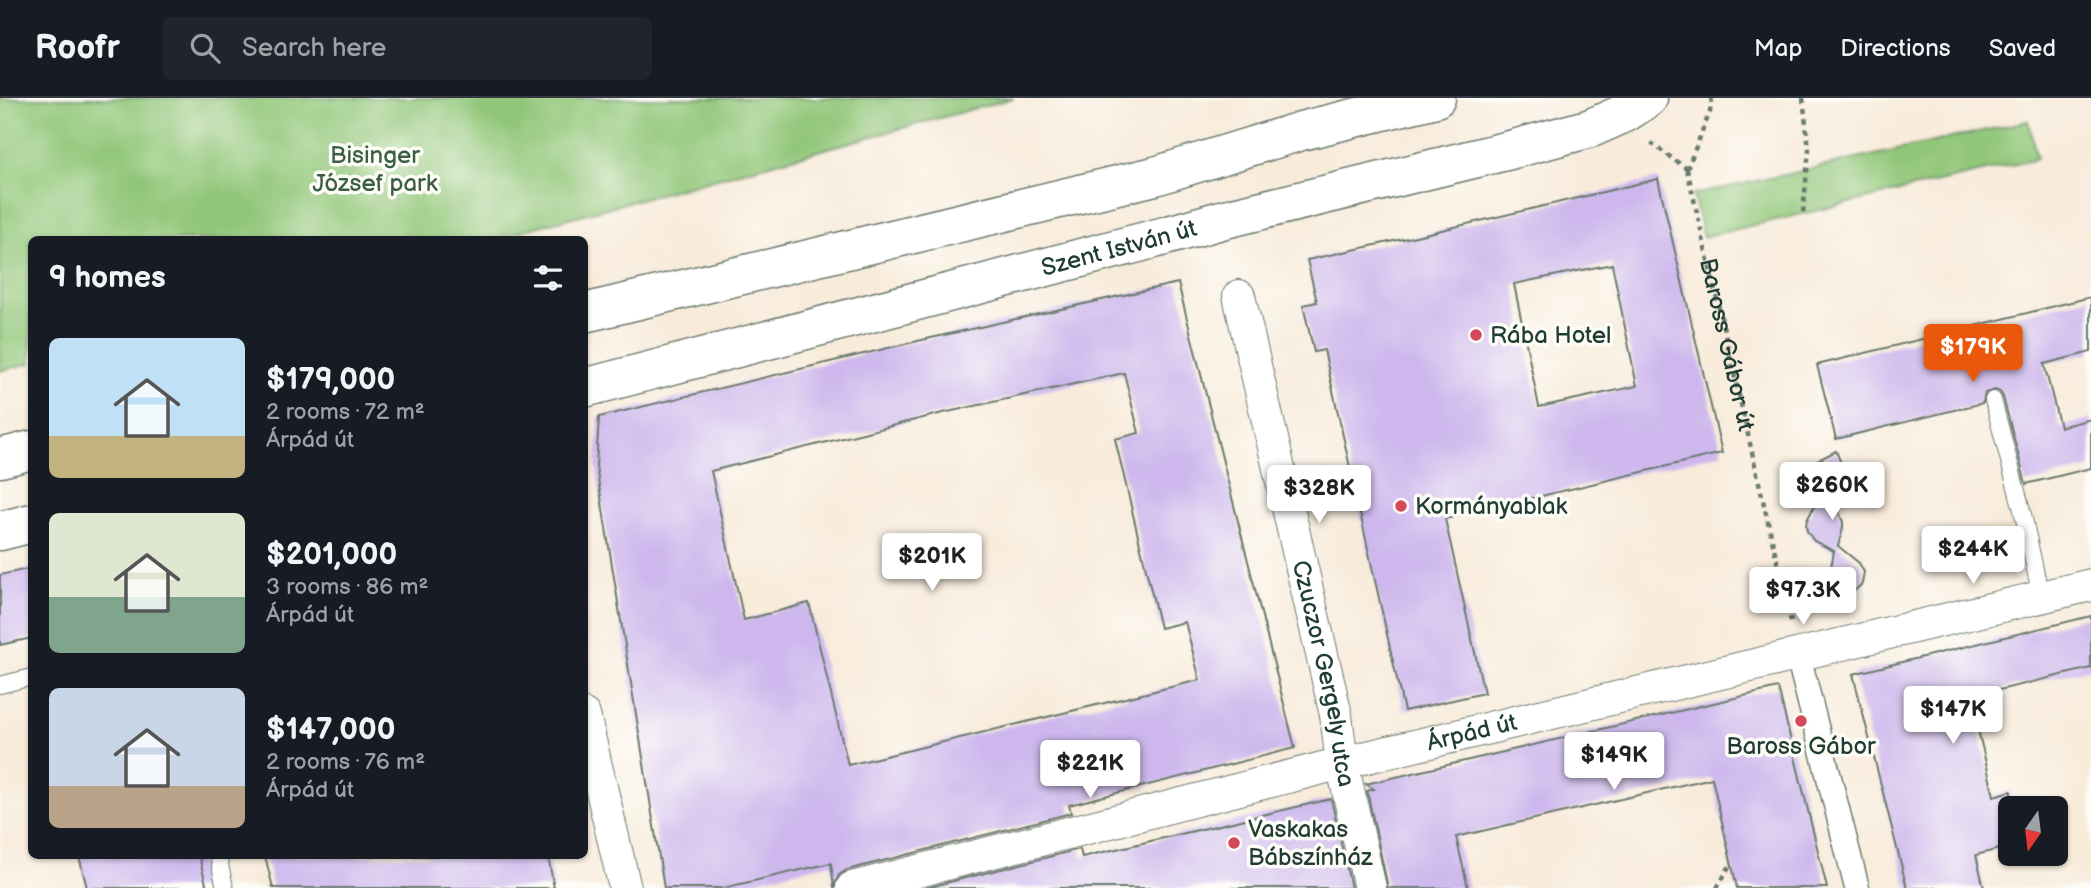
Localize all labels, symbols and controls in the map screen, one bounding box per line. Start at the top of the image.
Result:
search box [162,17,652,80]
text: Roofr [35,28,120,68]
icon: search [186,29,224,67]
text: Search here [242,33,386,64]
text: Map [1754,34,1802,63]
text: Directions [1840,34,1951,63]
text: Saved [1989,34,2056,63]
park label: Bisinger József park [313,141,438,198]
street label: Szent István út [1038,213,1201,282]
street label: Baross Gábor út [1693,255,1761,434]
icon: filters [529,259,567,297]
text: 9 homes [49,260,166,296]
place label: Rába Hotel [1490,321,1611,350]
pin: $179K [1924,324,2022,384]
marker: Rába Hotel [1468,327,1484,343]
text: $179K [1940,333,2006,361]
text: $179,000 [266,362,395,398]
icon: home [105,366,189,450]
text: 2 rooms · 72 m² [266,398,425,426]
text: Árpád út [266,426,354,454]
pin: $260K [1783,462,1881,522]
pin: $328K [1270,466,1368,525]
text: $260K [1796,471,1868,499]
text: $328K [1283,474,1355,502]
place label: Kormányablak [1415,492,1568,521]
marker: Kormányablak [1393,498,1409,514]
pin: $244K [1924,526,2022,586]
pin: $201K [883,533,981,593]
text: $244K [1938,535,2008,563]
text: $201,000 [266,537,397,573]
icon: home [105,541,189,625]
text: $201K [898,542,966,570]
street label: Czuczor Gergely utca [1286,557,1361,790]
pin: $97.3K [1746,568,1860,627]
text: 3 rooms · 86 m² [266,573,428,601]
text: $97.3K [1765,576,1841,604]
text: Árpád út [266,601,354,629]
pin: $147K [1904,686,2002,746]
text: $147K [1920,695,1986,723]
street label: Árpád út [1423,707,1520,757]
text: $147,000 [266,712,395,748]
marker: Baross Gábor [1793,713,1809,729]
icon: home [105,716,189,800]
pin: $149K [1565,732,1663,792]
place label: Baross Gábor [1726,732,1876,761]
pin: $221K [1041,740,1139,800]
text: $149K [1580,741,1648,769]
text: 2 rooms · 76 m² [266,748,425,776]
text: $221K [1056,749,1124,777]
text: Árpád út [266,776,354,804]
north arrow [1998,796,2068,866]
map controls [1998,796,2068,866]
place label: Vaskakas Bábszínház [1248,815,1373,872]
marker: Vaskakas Bábszínház [1226,835,1242,851]

